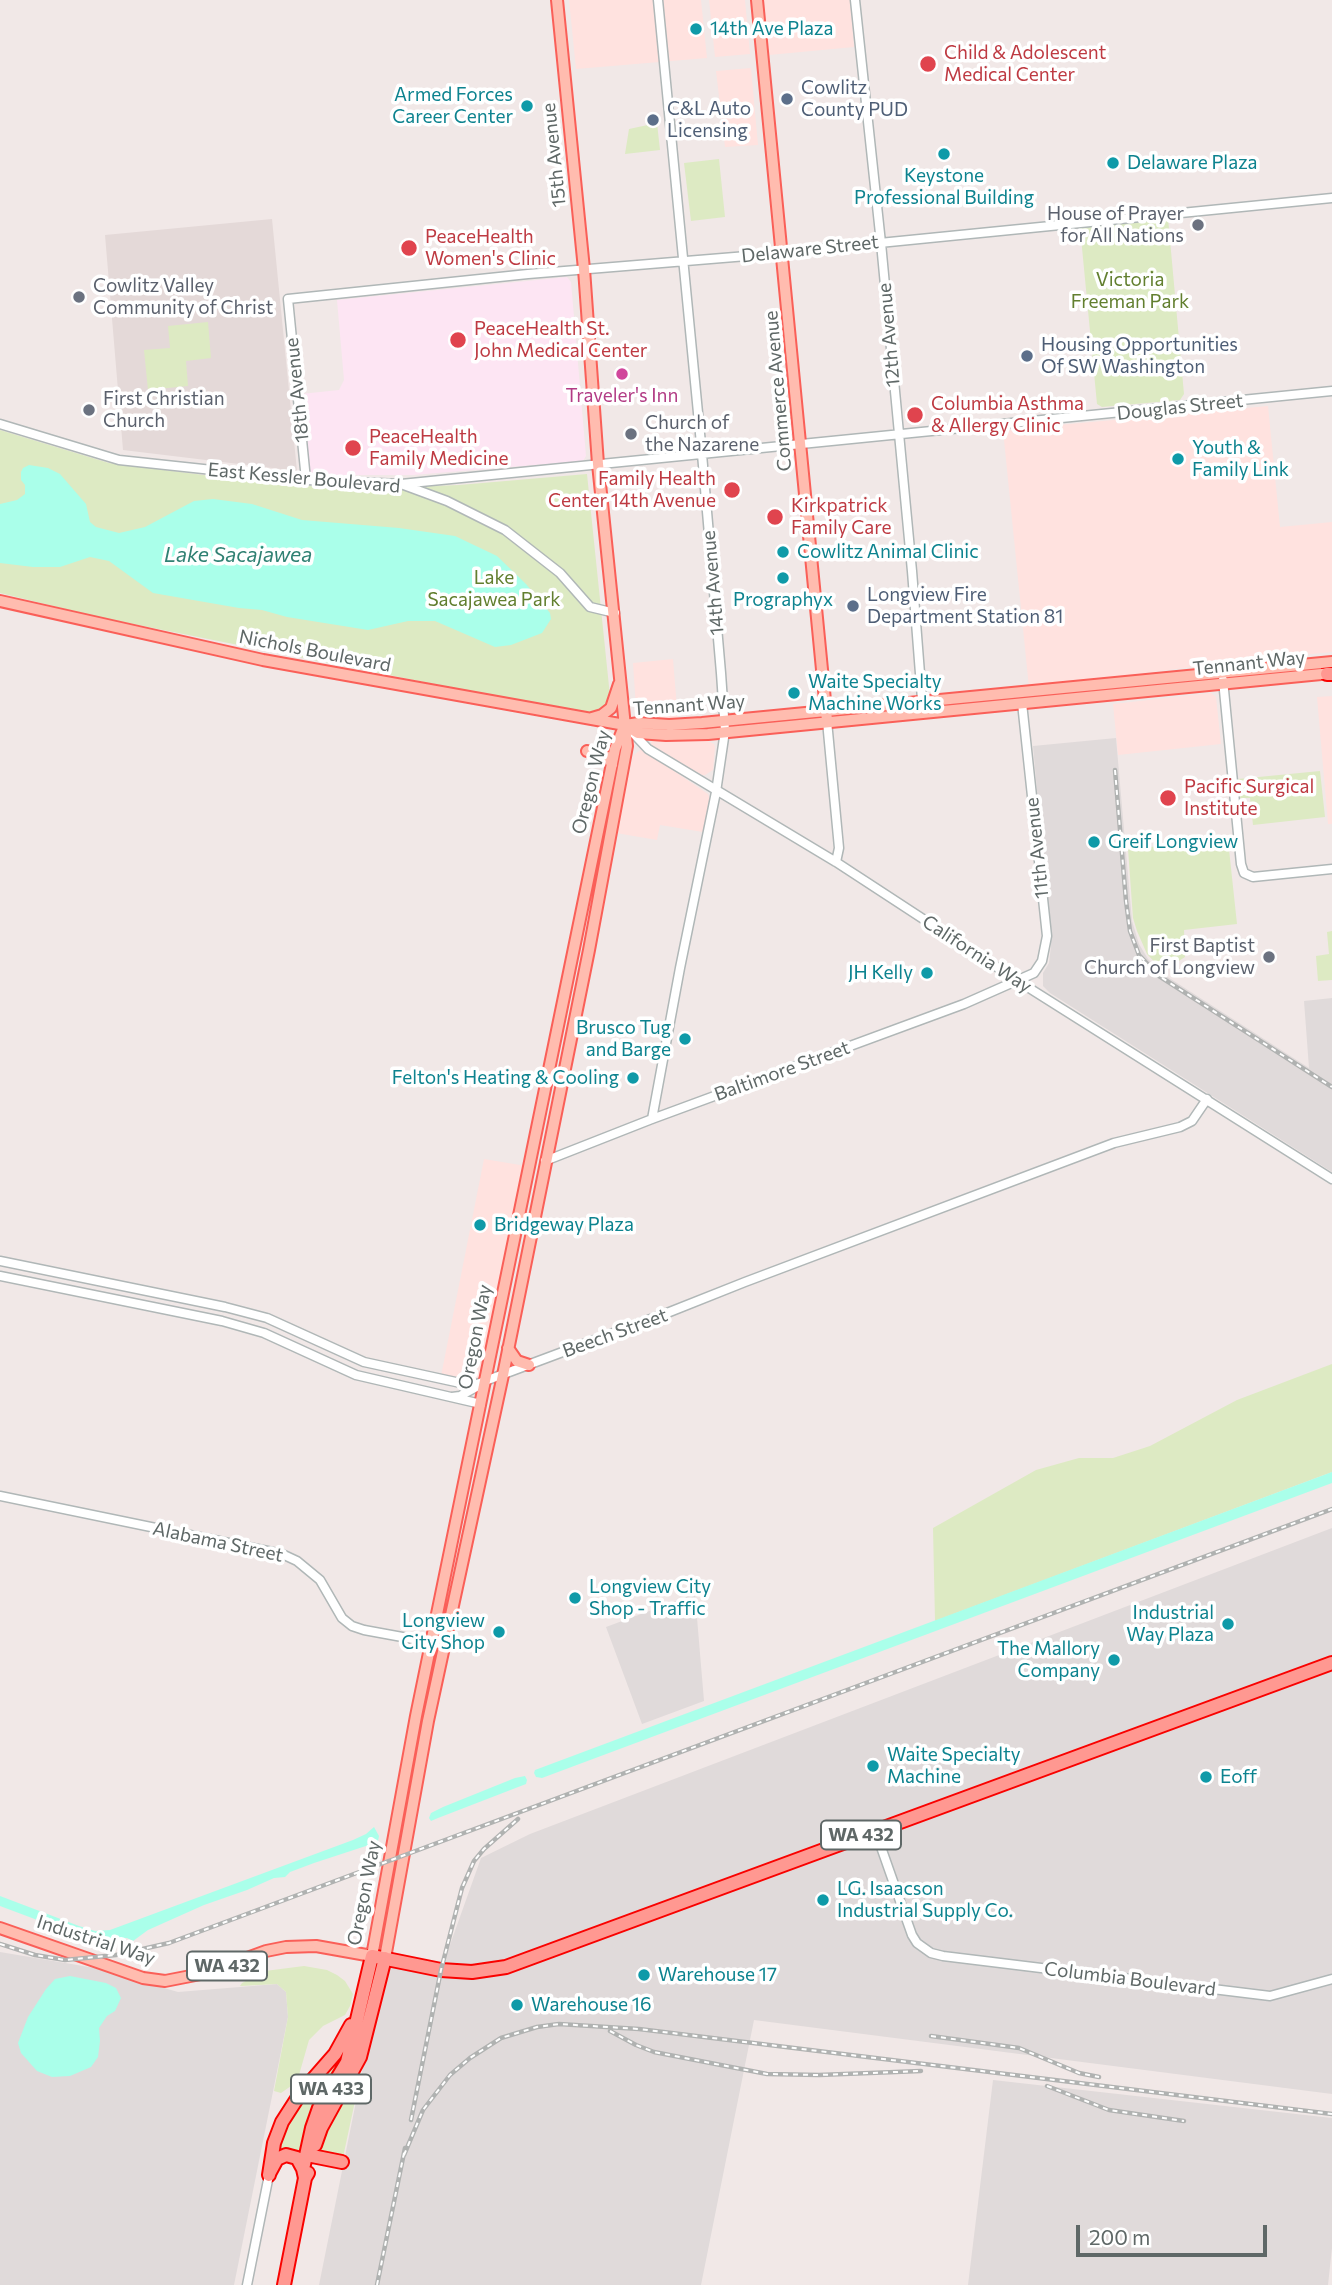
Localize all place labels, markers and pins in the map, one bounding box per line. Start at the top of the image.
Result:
place label: 14th Ave Plaza [710,18,833,40]
marker: 14th Ave Plaza [688,21,704,37]
place label: Child & Adolescent Medical Center [944,42,1106,86]
marker: Child & Adolescent Medical Center [918,54,938,74]
place label: Cowlitz County PUD [801,77,908,121]
place label: Armed Forces Career Center [392,84,513,128]
marker: Cowlitz County PUD [779,91,795,107]
marker: Armed Forces Career Center [519,98,535,114]
place label: C&L Auto Licensing [667,98,751,142]
marker: C&L Auto Licensing [645,112,661,128]
marker: Keystone Professional Building [936,146,952,162]
place label: Delaware Plaza [1127,152,1258,174]
marker: Delaware Plaza [1105,155,1121,171]
place label: Keystone Professional Building [854,165,1034,209]
place label: House of Prayer for All Nations [1047,203,1184,247]
marker: House of Prayer for All Nations [1190,217,1206,233]
place label: PeaceHealth Women's Clinic [425,226,556,270]
marker: PeaceHealth Women's Clinic [399,238,419,258]
place label: Cowlitz Valley Community of Christ [93,275,273,319]
marker: Cowlitz Valley Community of Christ [71,289,87,305]
place label: PeaceHealth St. John Medical Center [474,318,647,362]
marker: PeaceHealth St. John Medical Center [448,330,468,350]
place label: Housing Opportunities Of SW Washington [1041,334,1238,378]
marker: Housing Opportunities Of SW Washington [1019,348,1035,364]
marker: Traveler's Inn [614,366,630,382]
place label: Traveler's Inn [566,385,678,407]
place label: First Christian Church [103,388,225,432]
place label: Columbia Asthma & Allergy Clinic [931,393,1084,437]
marker: First Christian Church [81,402,97,418]
marker: Columbia Asthma & Allergy Clinic [905,405,925,425]
place label: Church of the Nazarene [645,412,759,456]
place label: PeaceHealth Family Medicine [369,426,508,470]
marker: Church of the Nazarene [623,426,639,442]
place label: Youth & Family Link [1192,437,1289,481]
marker: PeaceHealth Family Medicine [343,438,363,458]
marker: Youth & Family Link [1170,451,1186,467]
place label: Family Health Center 14th Avenue [548,468,716,512]
marker: Family Health Center 14th Avenue [722,480,742,500]
place label: Kirkpatrick Family Care [791,495,891,539]
marker: Kirkpatrick Family Care [765,507,785,527]
place label: Cowlitz Animal Clinic [797,541,979,563]
marker: Cowlitz Animal Clinic [775,544,791,560]
marker: Prographyx [775,570,791,586]
place label: Longview Fire Department Station 81 [867,584,1063,628]
place label: Prographyx [733,589,833,611]
marker: Longview Fire Department Station 81 [845,598,861,614]
place label: Waite Specialty Machine Works [808,671,942,715]
marker: Waite Specialty Machine Works [786,685,802,701]
place label: Pacific Surgical Institute [1184,776,1314,820]
marker: Pacific Surgical Institute [1158,788,1178,808]
place label: Greif Longview [1108,831,1238,853]
marker: Greif Longview [1086,834,1102,850]
place label: First Baptist Church of Longview [1084,935,1255,979]
marker: First Baptist Church of Longview [1261,949,1277,965]
place label: JH Kelly [848,962,913,984]
marker: JH Kelly [919,965,935,981]
place label: Brusco Tug and Barge [576,1017,671,1061]
marker: Brusco Tug and Barge [677,1031,693,1047]
place label: Felton's Heating & Cooling [392,1067,619,1089]
marker: Felton's Heating & Cooling [625,1070,641,1086]
place label: Bridgeway Plaza [494,1214,634,1236]
marker: Bridgeway Plaza [472,1217,488,1233]
place label: Longview City Shop - Traffic [589,1576,711,1620]
marker: Longview City Shop - Traffic [567,1590,583,1606]
place label: Industrial Way Plaza [1126,1602,1214,1646]
place label: Longview City Shop [401,1610,485,1654]
marker: Industrial Way Plaza [1220,1616,1236,1632]
marker: Longview City Shop [491,1624,507,1640]
place label: The Mallory Company [997,1638,1100,1682]
marker: The Mallory Company [1106,1652,1122,1668]
place label: Waite Specialty Machine [887,1744,1021,1788]
marker: Waite Specialty Machine [865,1758,881,1774]
place label: Eoff [1220,1766,1257,1788]
marker: Eoff [1198,1769,1214,1785]
place label: LG. Isaacson Industrial Supply Co. [837,1878,1013,1922]
marker: LG. Isaacson Industrial Supply Co. [815,1892,831,1908]
place label: Warehouse 17 [658,1964,777,1986]
marker: Warehouse 17 [636,1967,652,1983]
place label: Warehouse 16 [531,1994,651,2016]
marker: Warehouse 16 [509,1997,525,2013]

